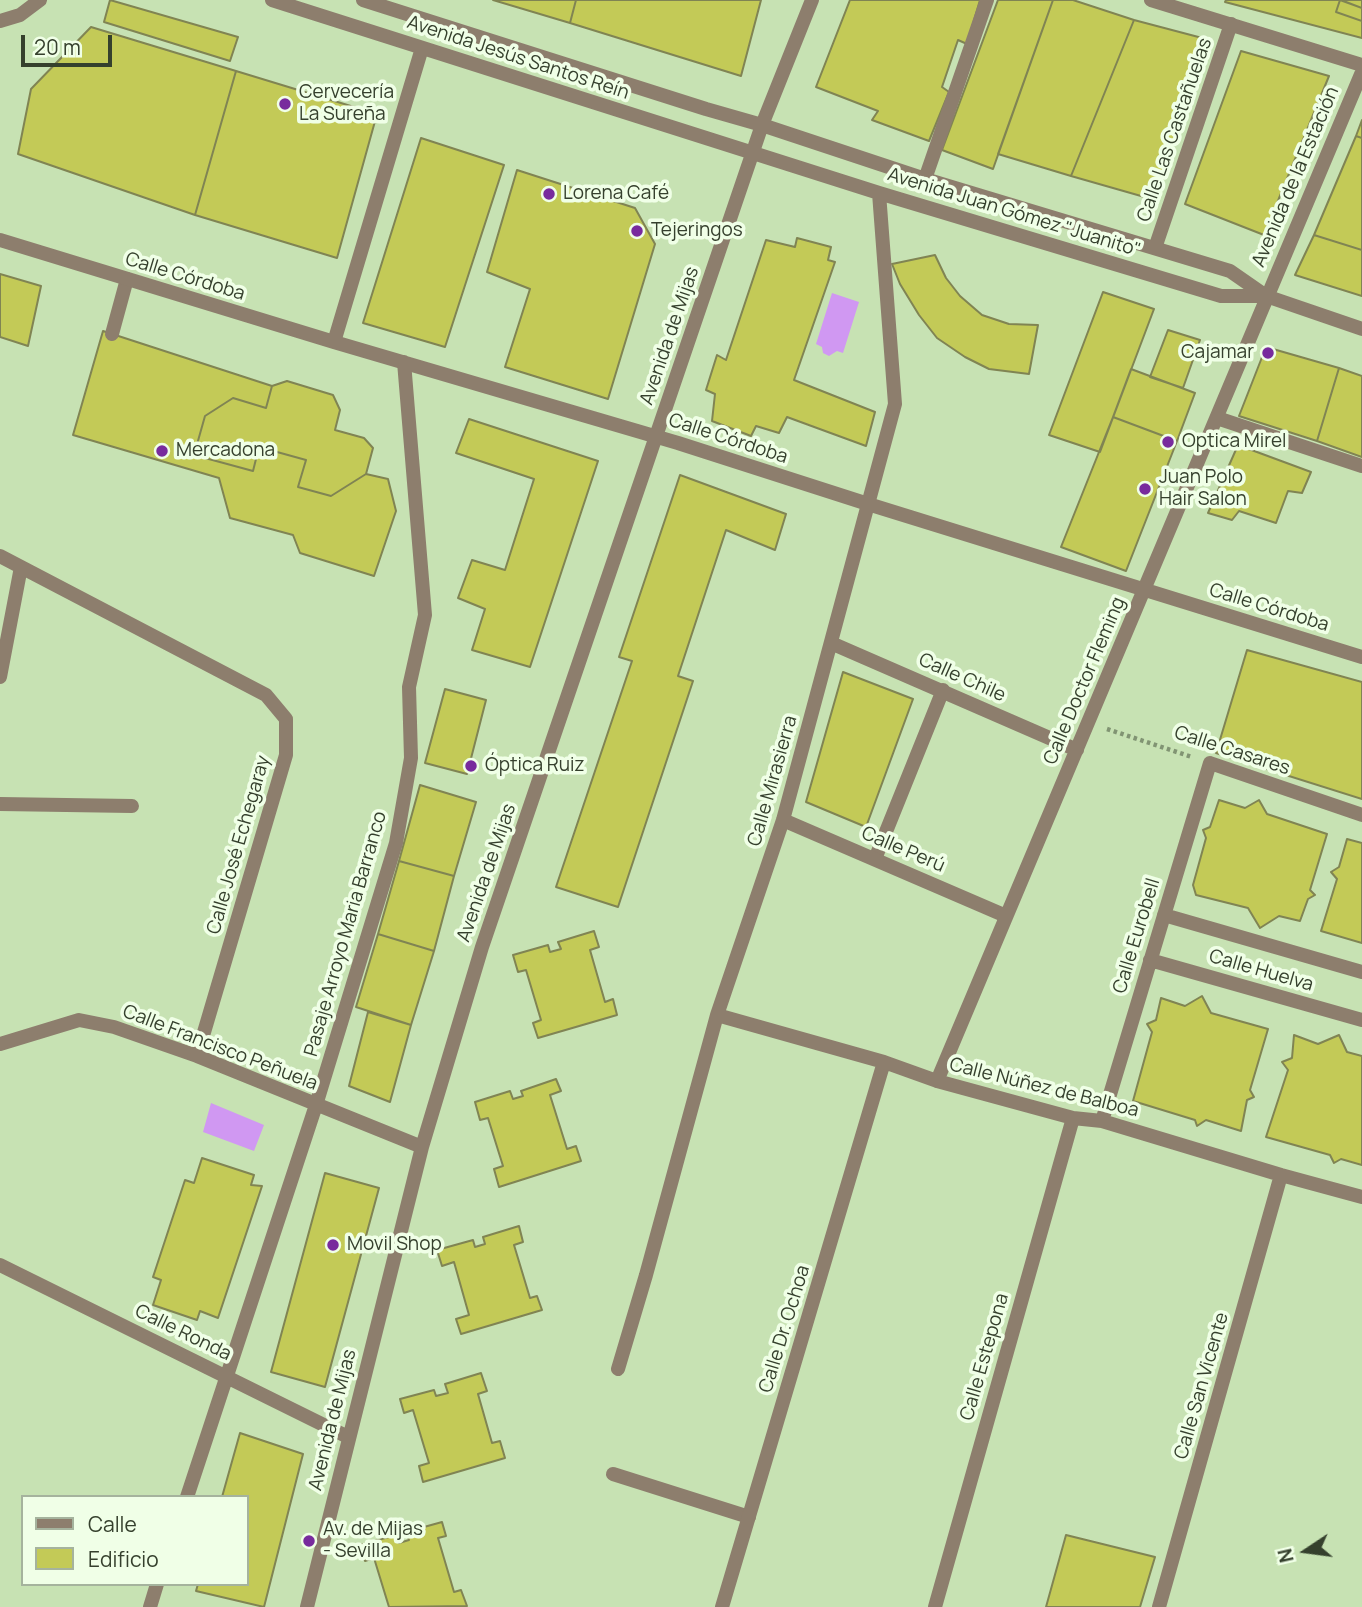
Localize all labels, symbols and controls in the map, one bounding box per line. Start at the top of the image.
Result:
street label: Avenida Jesús Santos Reín [404,11,632,105]
scale bar [24,21,116,65]
text: 20 m [34,33,81,61]
street label: Calle Las Castañuelas [1133,35,1217,225]
place label: Cervecería La Sureña [299,82,394,126]
street label: Avenida de la Estación [1248,83,1344,271]
marker: Cervecería La Sureña [277,96,293,112]
street label: Avenida Juan Gómez "Juanito" [885,164,1143,262]
place label: Lorena Café [563,183,669,205]
marker: Lorena Café [541,186,557,202]
place label: Tejeringos [651,220,743,242]
marker: Tejeringos [629,223,645,239]
street label: Calle Córdoba [123,248,247,306]
street label: Avenida de Mijas [636,264,704,408]
place label: Cajamar [1181,342,1254,364]
marker: Cajamar [1260,345,1276,361]
street label: Calle Córdoba [666,409,790,469]
place label: Optica Mirel [1182,431,1286,453]
marker: Optica Mirel [1160,434,1176,450]
place label: Mercadona [176,440,275,462]
marker: Mercadona [154,443,170,459]
place label: Juan Polo Hair Salon [1159,467,1247,511]
marker: Juan Polo Hair Salon [1137,481,1153,497]
street label: Calle Córdoba [1207,579,1331,637]
street label: Calle Doctor Fleming [1039,594,1131,768]
street label: Calle Chile [915,649,1009,707]
street label: Calle Mirasierra [743,713,803,849]
street label: Calle Casares [1171,722,1293,780]
street label: Calle José Echegaray [203,753,275,937]
place label: Óptica Ruiz [485,755,585,777]
marker: Óptica Ruiz [463,758,479,774]
street label: Avenida de Mijas [453,801,521,945]
street label: Pasaje Arroyo Maria Barranco [300,809,392,1059]
street label: Calle Perú [858,822,948,878]
street label: Calle Eurobell [1109,876,1165,996]
street label: Calle Huelva [1206,945,1316,997]
street label: Calle Francisco Peñuela [119,1000,321,1096]
street label: Calle Núñez de Balboa [947,1053,1141,1123]
place label: Movil Shop [347,1234,442,1256]
marker: Movil Shop [325,1237,341,1253]
street label: Calle Dr. Ochoa [755,1263,815,1395]
street label: Calle Estepona [956,1291,1014,1423]
street label: Calle Ronda [131,1300,235,1366]
street label: Calle San Vicente [1170,1310,1234,1462]
street label: Avenida de Mijas [304,1347,362,1493]
legend [21,1495,248,1586]
text: Calle [88,1510,137,1538]
north arrow [1271,1516,1341,1586]
place label: Av. de Mijas - Sevilla [323,1519,423,1563]
marker: Av. de Mijas - Sevilla [301,1533,317,1549]
text: Edificio [88,1545,159,1573]
text: N [1271,1546,1300,1565]

